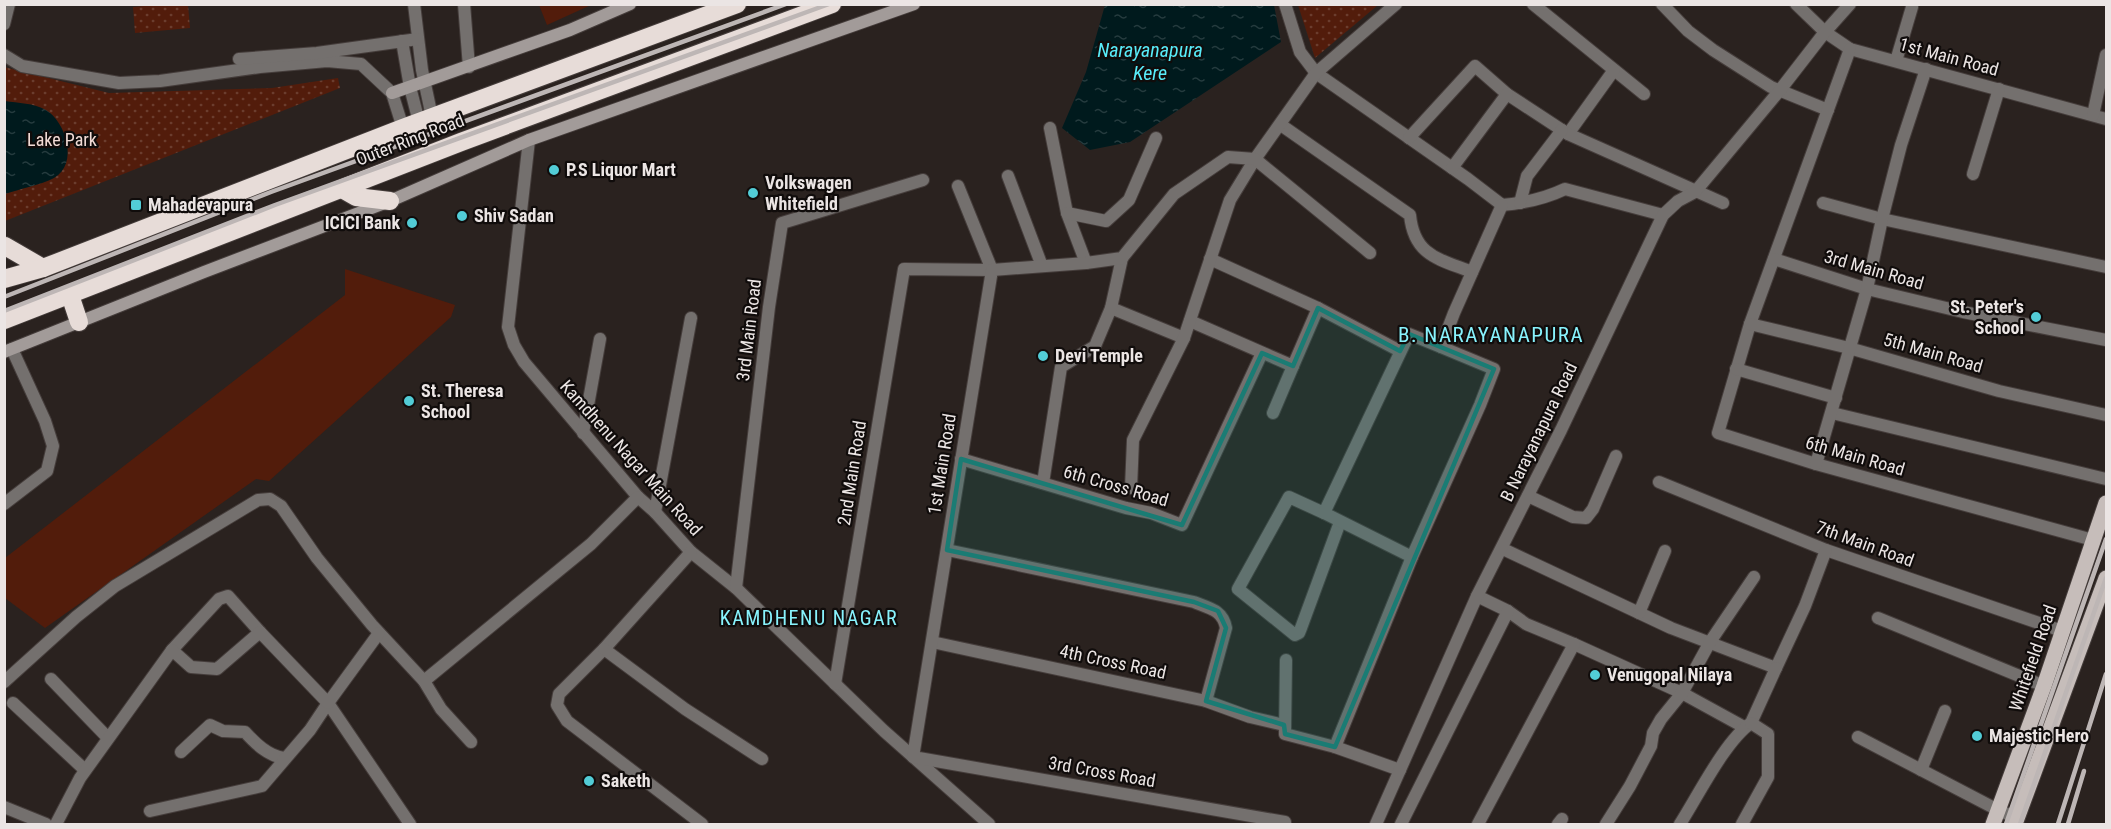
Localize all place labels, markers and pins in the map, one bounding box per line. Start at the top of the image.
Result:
place label: P.S Liquor Mart [566,159,676,180]
marker: P.S Liquor Mart [547,163,561,177]
place label: Volkswagen Whitefield [765,172,852,214]
marker: Volkswagen Whitefield [746,186,760,200]
place label: Mahadevapura [148,194,253,215]
marker: Mahadevapura [129,198,143,212]
place label: Shiv Sadan [474,205,554,226]
marker: Shiv Sadan [455,209,469,223]
place label: ICICI Bank [325,212,400,233]
marker: ICICI Bank [405,216,419,230]
place label: St. Peter's School [1950,296,2024,338]
marker: St. Peter's School [2029,310,2043,324]
place label: Devi Temple [1055,345,1143,366]
marker: Devi Temple [1036,349,1050,363]
place label: St. Theresa School [421,380,503,422]
marker: St. Theresa School [402,394,416,408]
place label: Venugopal Nilaya [1607,664,1732,685]
marker: Venugopal Nilaya [1588,668,1602,682]
place label: Majestic Hero [1989,725,2089,746]
marker: Majestic Hero [1970,729,1984,743]
place label: Saketh [601,770,651,791]
marker: Saketh [582,774,596,788]

